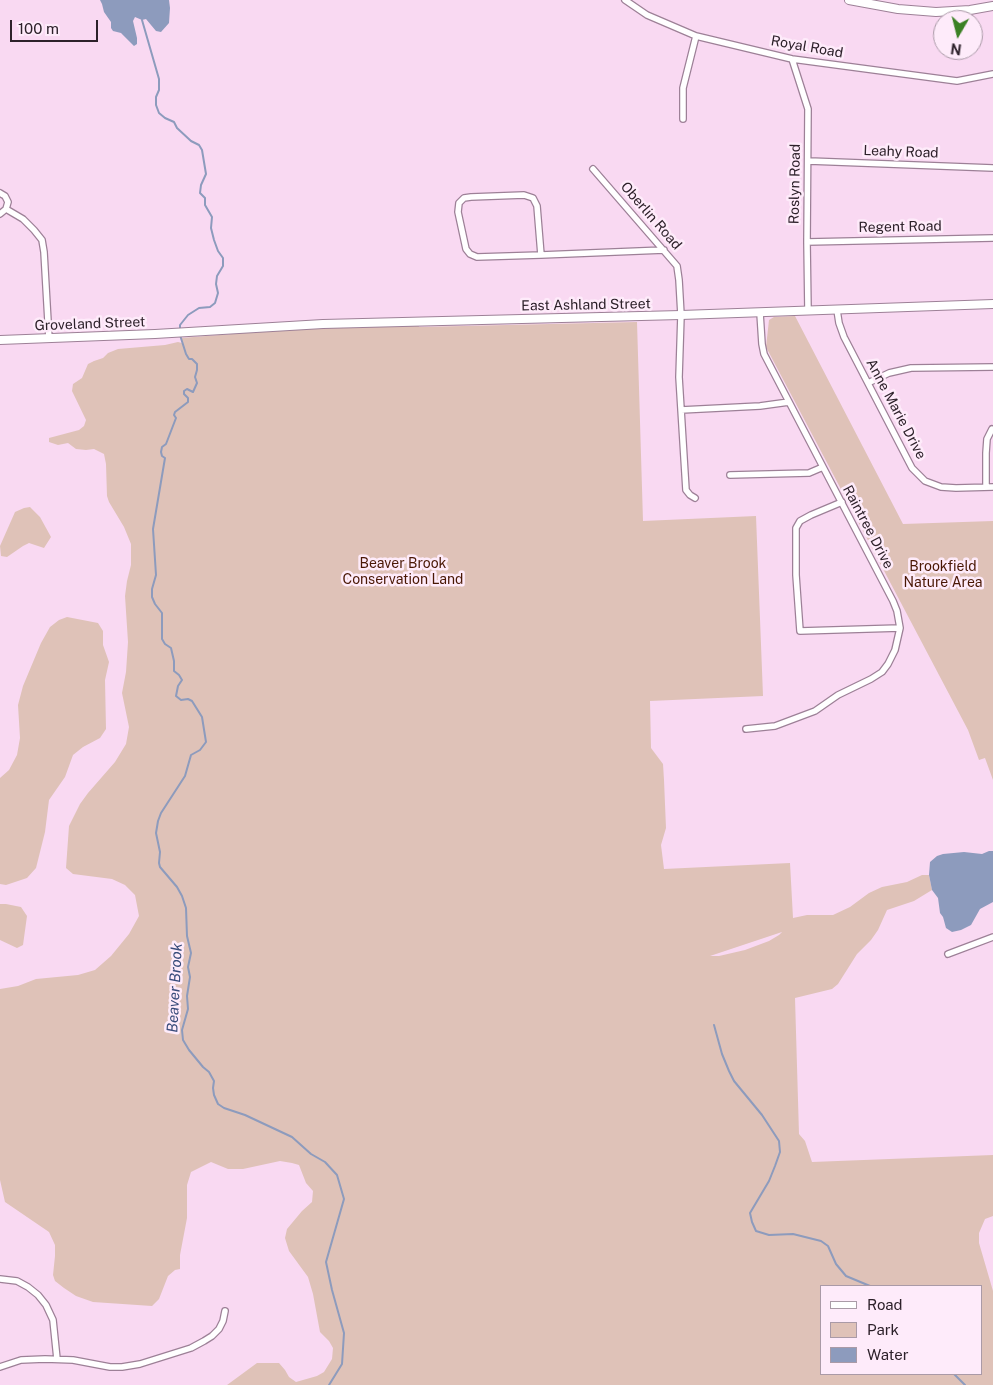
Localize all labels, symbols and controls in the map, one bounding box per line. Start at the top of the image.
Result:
scale bar [12,10,100,42]
north arrow [933,10,983,60]
text: 100 m [18,20,59,37]
street label: Royal Road [770,32,844,62]
text: N [950,40,963,58]
street label: Leahy Road [863,142,939,162]
street label: Roslyn Road [786,144,804,224]
street label: Oberlin Road [617,179,685,253]
street label: Regent Road [858,218,942,236]
street label: East Ashland Street [521,295,651,315]
street label: Groveland Street [34,314,146,334]
street label: Anne Marie Drive [862,356,930,462]
street label: Raintree Drive [839,482,897,572]
park label: Beaver Brook Conservation Land [343,556,463,588]
park label: Brookfield Nature Area [903,559,983,592]
water label: Beaver Brook [164,943,186,1033]
legend [820,1285,983,1375]
text: Road [867,1296,903,1313]
text: Park [867,1321,899,1338]
text: Water [867,1346,909,1363]

